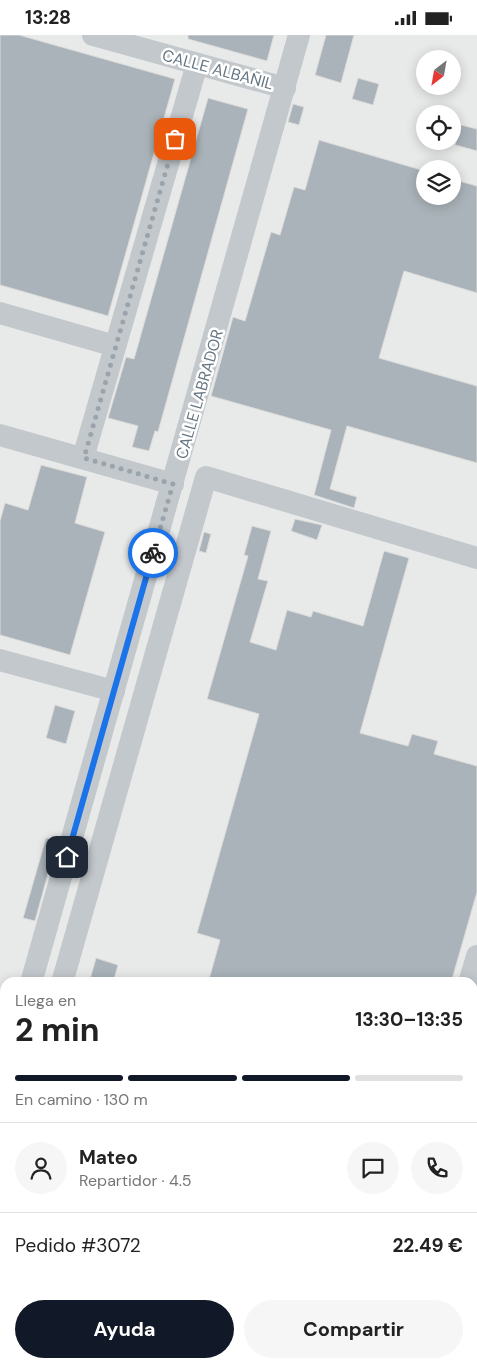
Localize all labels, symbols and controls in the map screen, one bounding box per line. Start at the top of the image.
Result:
text: 13:28 [25,5,71,30]
street label: CALLE ALBAÑIL [160,45,276,94]
north arrow [416,50,461,95]
map controls [416,50,461,205]
button: locate [416,105,461,150]
pin [154,118,196,160]
icon: bag [161,125,189,153]
button: layers [416,160,461,205]
street label: CALLE LABRADOR [171,327,228,461]
courier [128,528,178,578]
icon: bike [139,539,167,567]
pin [46,836,88,878]
icon: home [53,843,81,871]
text: Llega en [15,990,76,1011]
text: 13:30–13:35 [355,1007,463,1032]
text: 2 min [15,1009,100,1051]
text: En camino · 130 m [15,1089,148,1110]
button: person [15,1142,67,1194]
button: chat [347,1142,399,1194]
button: phone [411,1142,463,1194]
text: Mateo [79,1145,138,1170]
text: Repartidor · 4.5 [79,1170,192,1191]
text: Pedido #3072 [15,1233,141,1258]
text: 22.49 € [392,1233,463,1258]
button: Ayuda [15,1300,234,1358]
button: Compartir [244,1300,463,1358]

